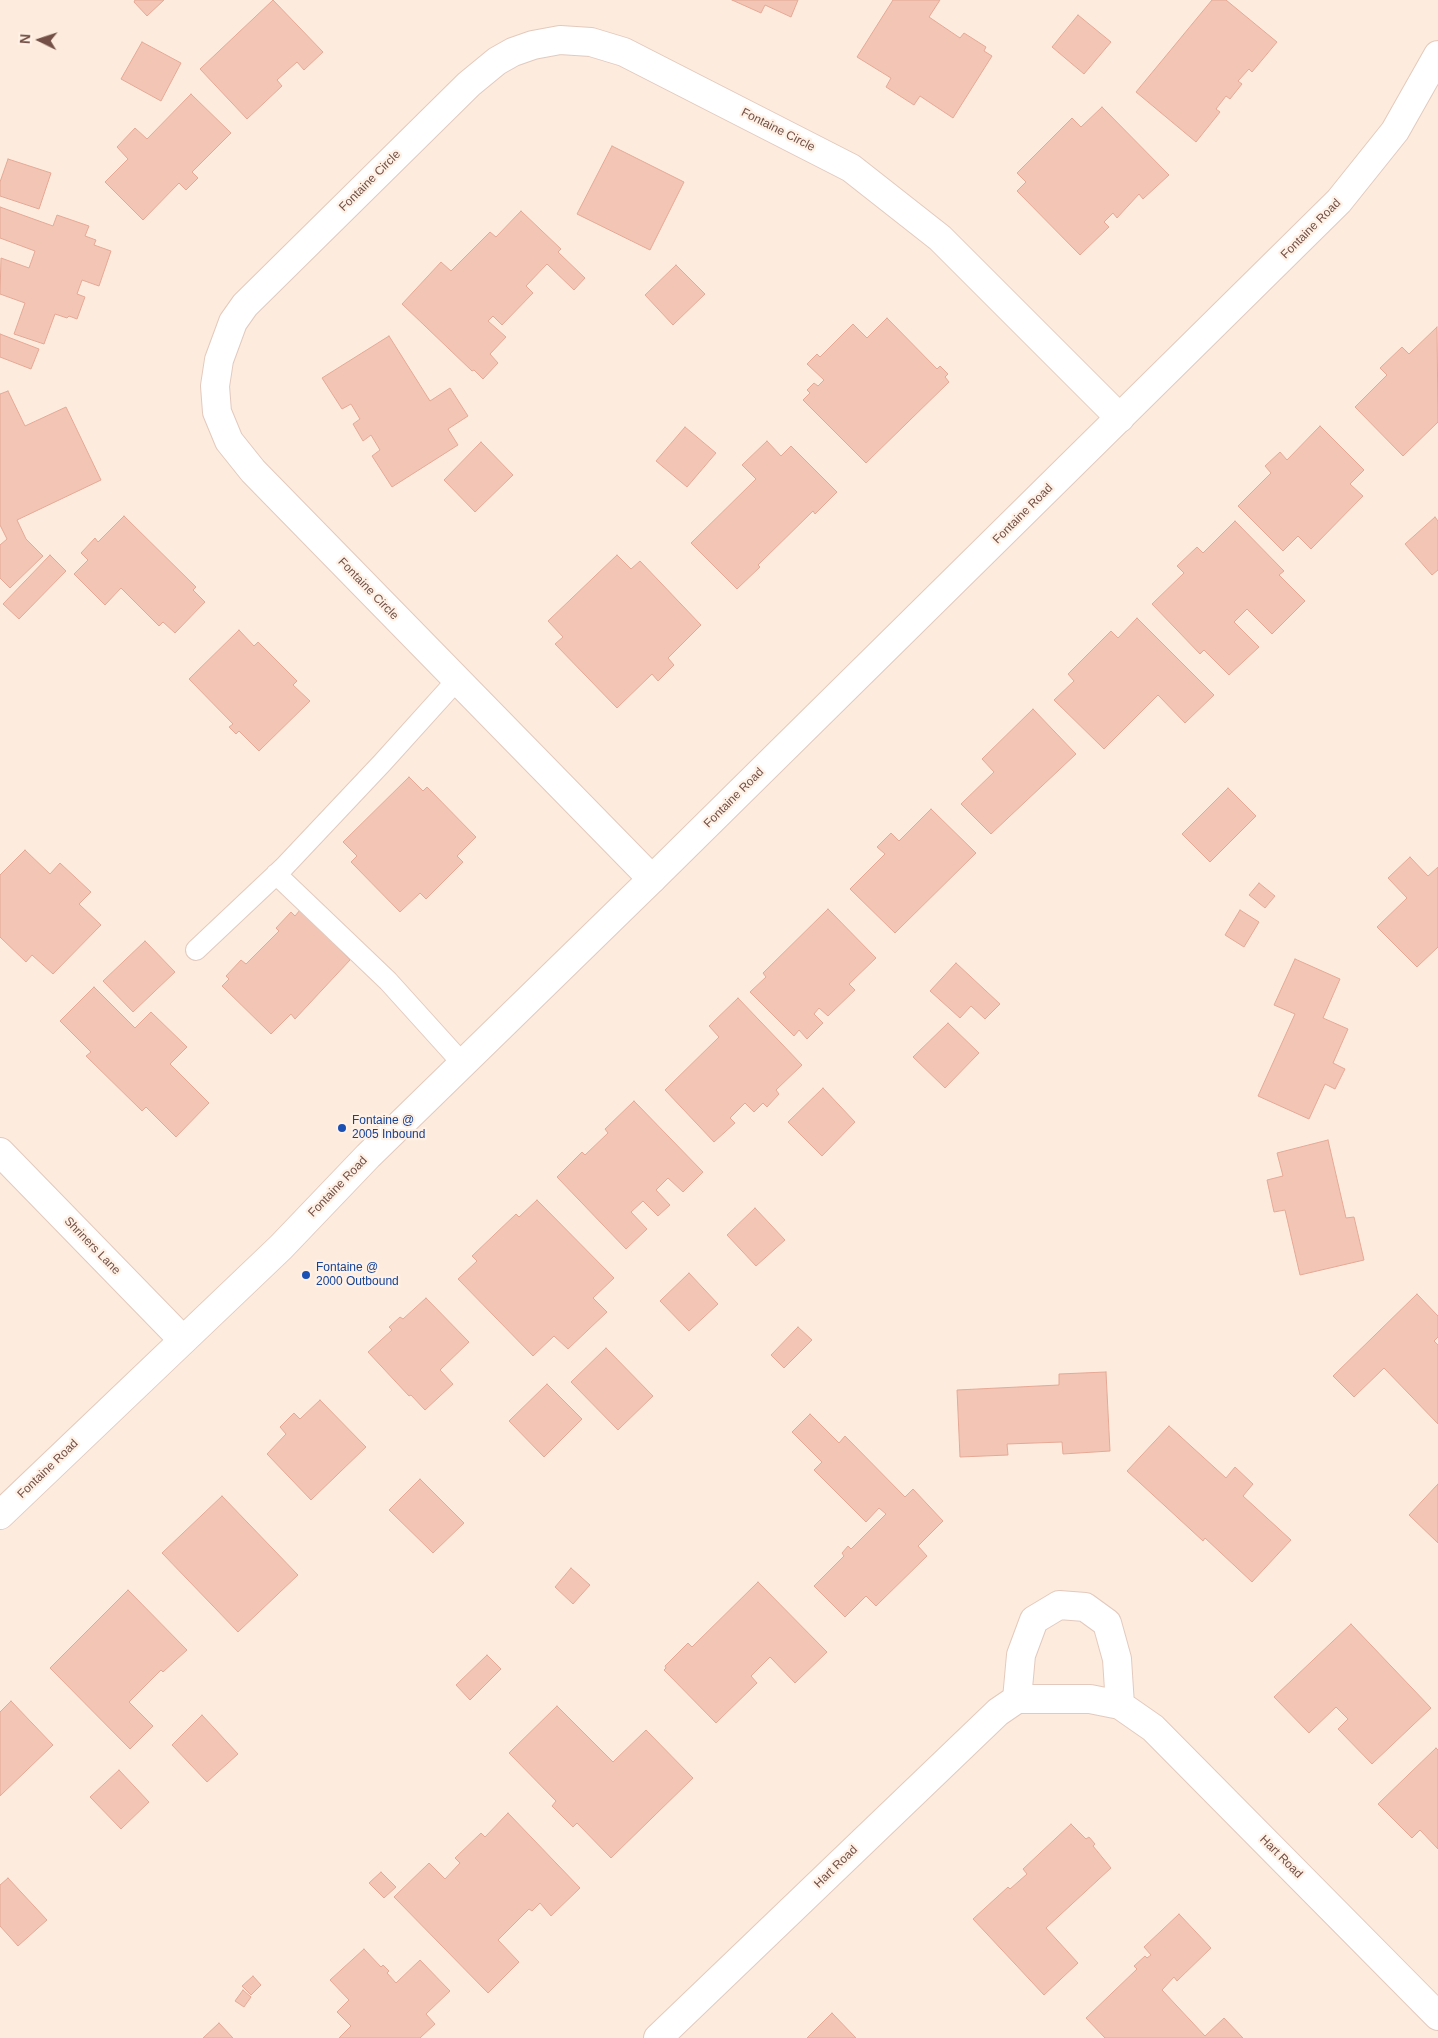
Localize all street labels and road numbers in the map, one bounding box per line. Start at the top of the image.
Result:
street label: Fontaine Circle [739,105,817,155]
street label: Fontaine Circle [336,147,404,215]
street label: Fontaine Road [1278,196,1344,262]
street label: Fontaine Road [990,481,1056,547]
street label: Fontaine Circle [335,555,401,623]
street label: Fontaine Road [701,765,767,831]
street label: Fontaine Road [305,1154,371,1220]
street label: Shriners Lane [61,1214,123,1278]
street label: Fontaine Road [15,1436,81,1502]
street label: Hart Road [1257,1833,1305,1881]
street label: Hart Road [811,1843,861,1891]

